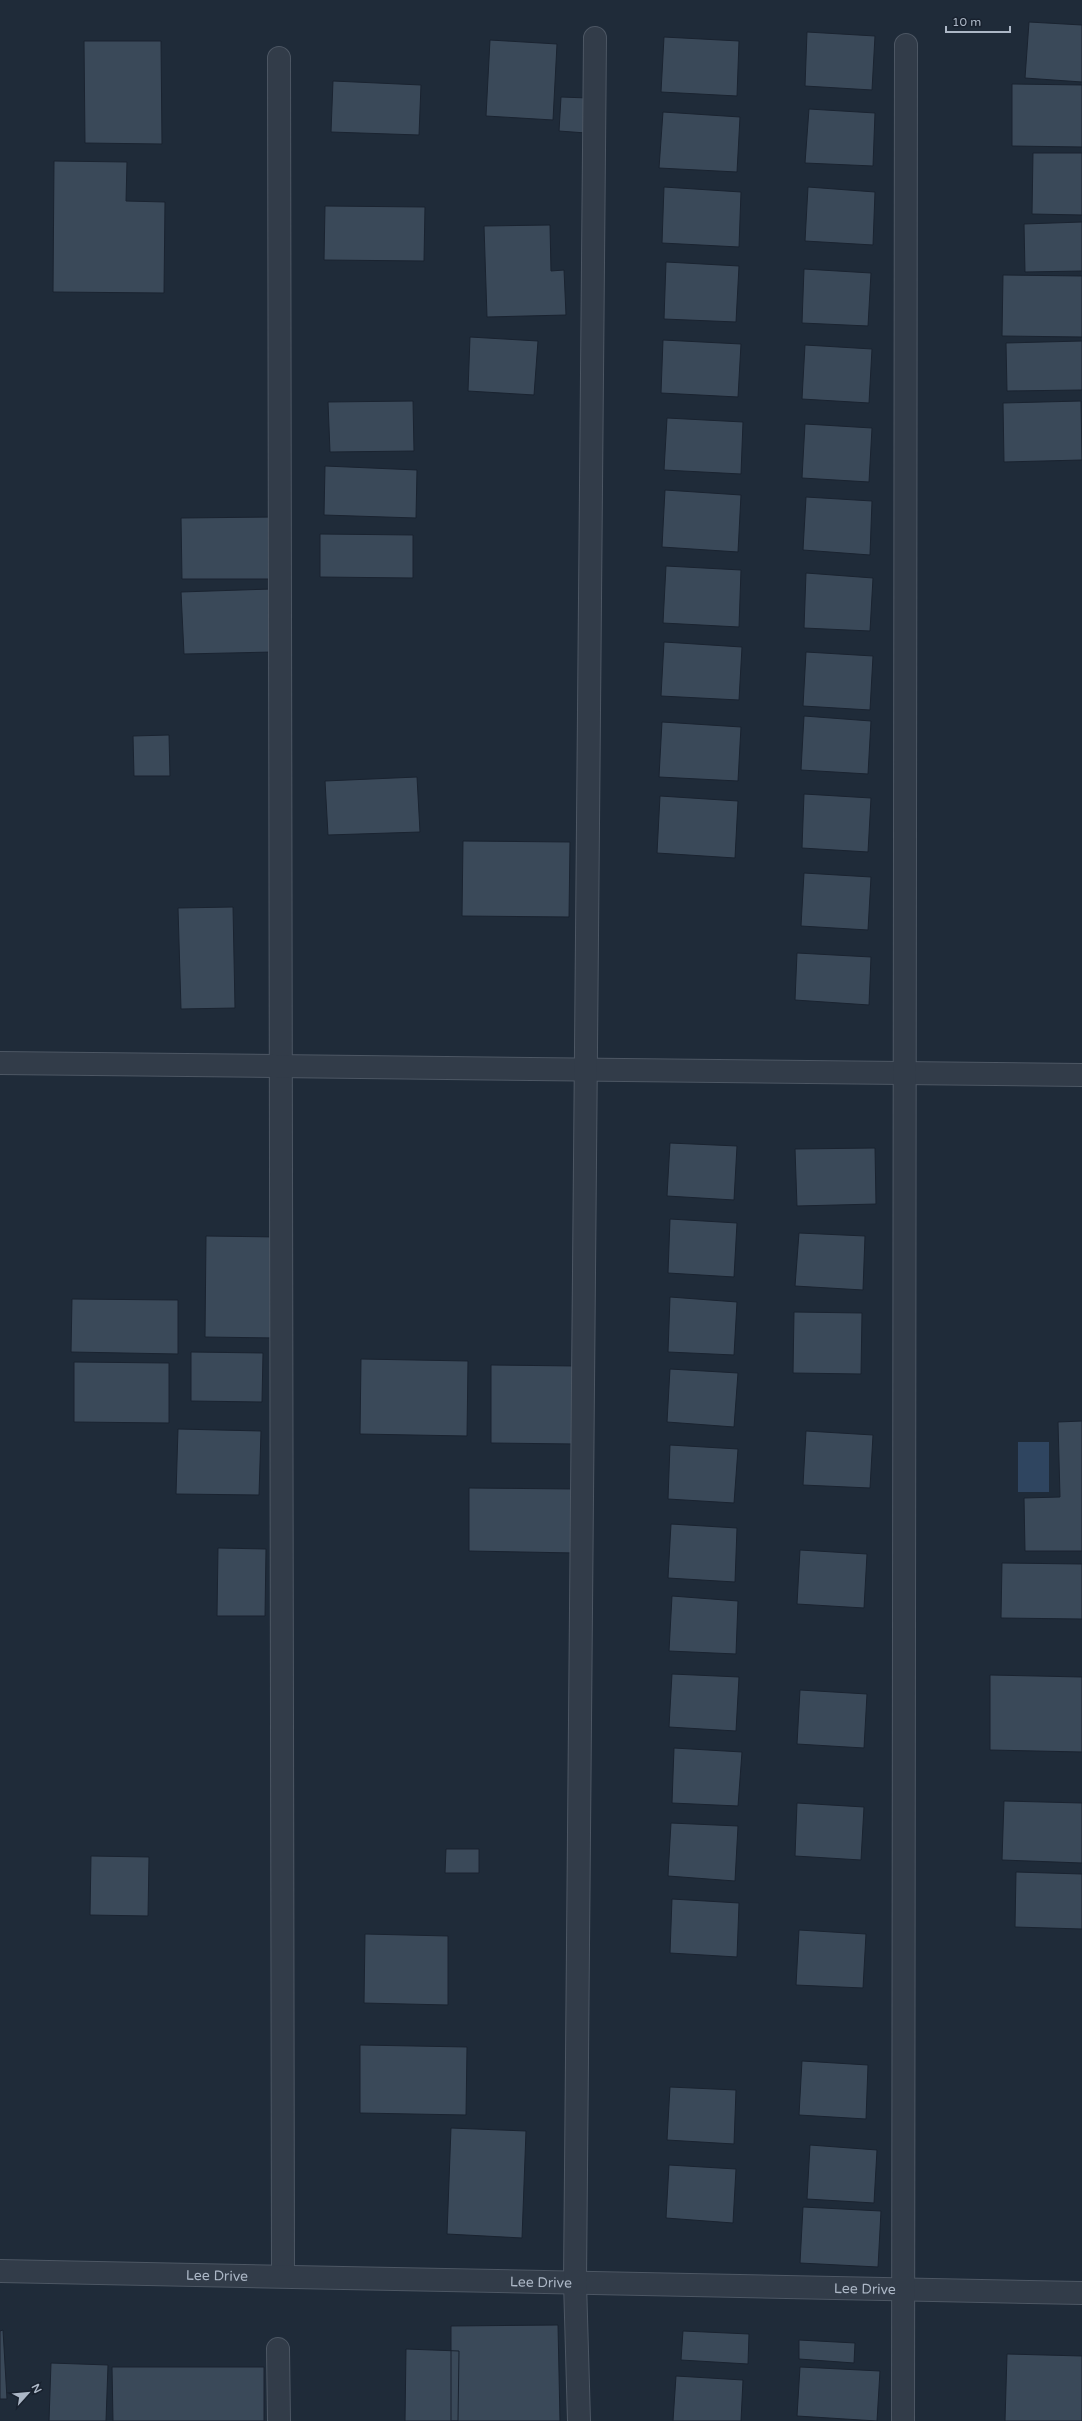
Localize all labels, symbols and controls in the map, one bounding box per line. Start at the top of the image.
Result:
scale bar [946,8,1010,34]
text: 10 m [952,15,981,29]
street label: Lee Drive [186,2267,248,2285]
street label: Lee Drive [510,2273,572,2292]
street label: Lee Drive [834,2280,896,2298]
north arrow [8,2373,48,2413]
text: N [29,2382,44,2396]

